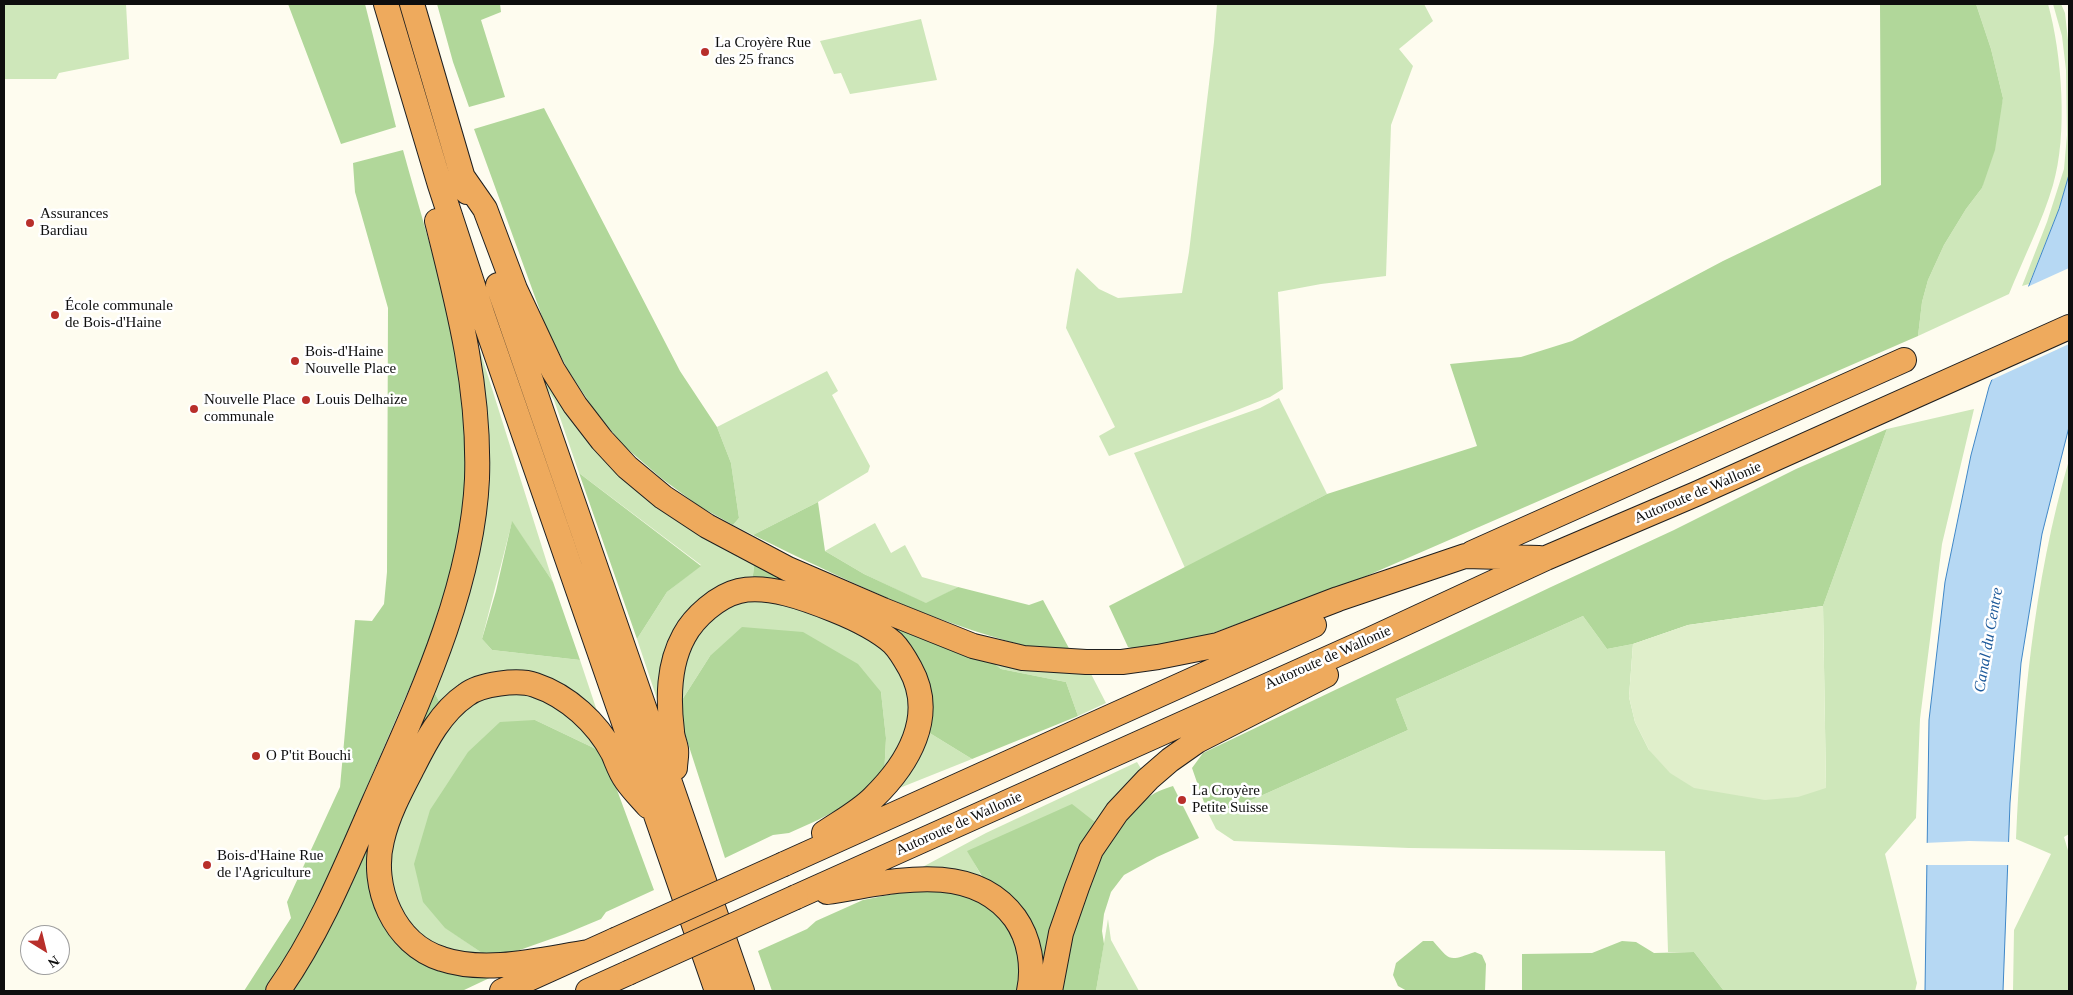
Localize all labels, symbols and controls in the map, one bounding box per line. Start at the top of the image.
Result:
place label: La Croyère Rue des 25 francs [715,34,811,69]
marker: La Croyère Rue des 25 francs [699,46,711,58]
place label: Assurances Bardiau [40,205,108,240]
marker: Assurances Bardiau [24,217,36,229]
place label: École communale de Bois-d'Haine [65,297,173,332]
marker: École communale de Bois-d'Haine [49,309,61,321]
place label: Bois-d'Haine Nouvelle Place [305,343,396,378]
marker: Bois-d'Haine Nouvelle Place [289,355,301,367]
place label: Nouvelle Place communale [204,391,295,426]
place label: Louis Delhaize [316,391,407,409]
marker: Louis Delhaize [300,394,312,406]
marker: Nouvelle Place communale [188,403,200,415]
street label: Autoroute de Wallonie [1632,458,1764,528]
water label: Canal du Centre [1970,586,2008,694]
street label: Autoroute de Wallonie [1262,622,1394,694]
place label: O P'tit Bouchi [266,747,351,765]
marker: O P'tit Bouchi [250,750,262,762]
place label: La Croyère Petite Suisse [1192,782,1268,817]
street label: Autoroute de Wallonie [893,788,1025,860]
marker: La Croyère Petite Suisse [1176,794,1188,806]
place label: Bois-d'Haine Rue de l'Agriculture [217,847,323,882]
marker: Bois-d'Haine Rue de l'Agriculture [201,859,213,871]
north arrow [20,925,70,975]
text: N [45,953,62,971]

